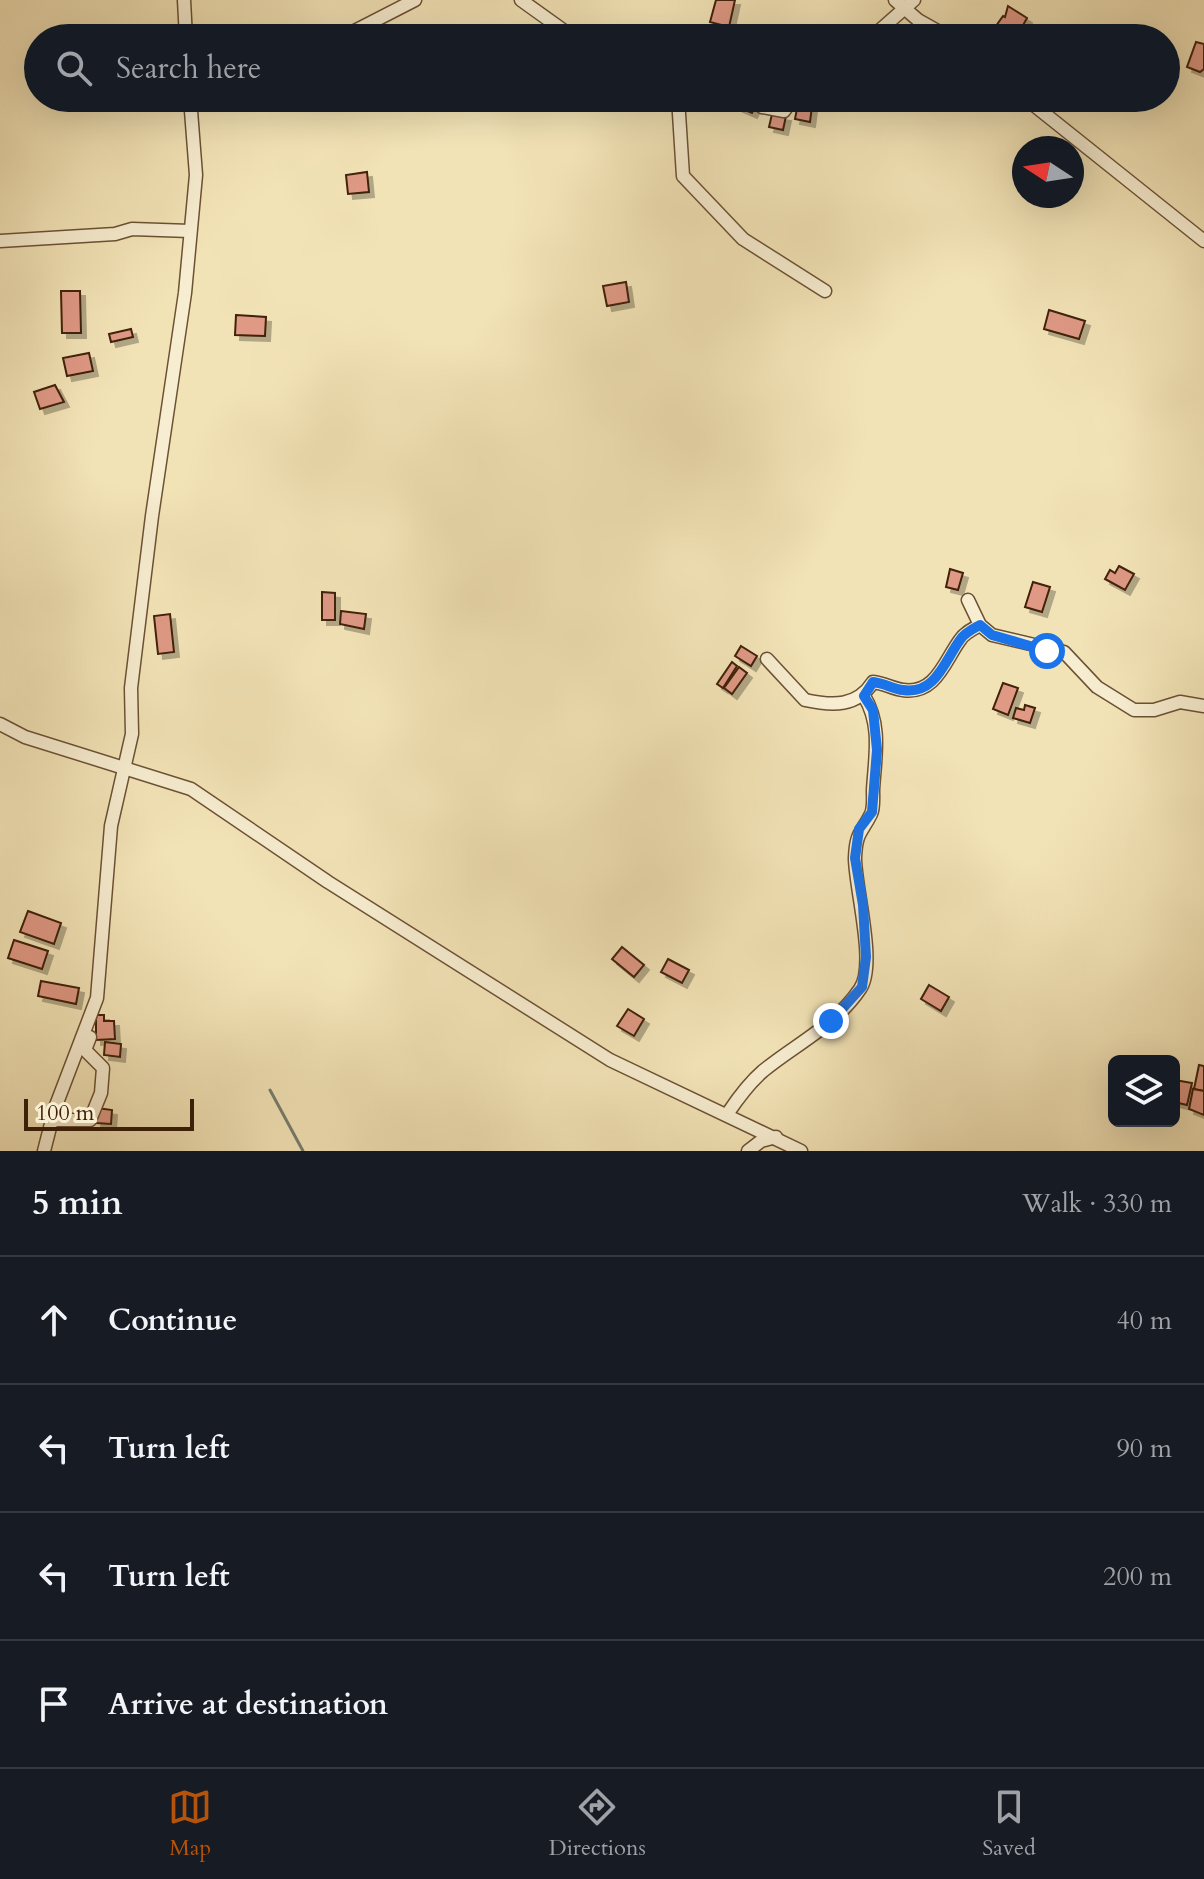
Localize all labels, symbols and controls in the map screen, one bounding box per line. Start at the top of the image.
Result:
search box [24,24,1180,112]
icon: search [52,46,96,90]
text: Search here [116,48,261,89]
north arrow [1012,136,1084,208]
route start [1029,633,1065,669]
route end [813,1003,849,1039]
map controls [1108,1055,1180,1127]
button: layers [1108,1055,1180,1127]
scale bar [24,1095,194,1131]
text: 100 m [36,1098,94,1128]
text: 5 min [32,1180,123,1226]
text: Walk · 330 m [1022,1186,1172,1221]
icon: ahead [32,1298,76,1342]
text: Continue [108,1300,237,1341]
text: 40 m [1116,1303,1172,1338]
icon: left [32,1426,76,1470]
text: Turn left [108,1428,230,1469]
text: 90 m [1116,1431,1172,1466]
icon: left [32,1554,76,1598]
text: Turn left [108,1556,230,1597]
text: 200 m [1103,1559,1172,1594]
icon: arrive [32,1682,76,1726]
text: Arrive at destination [108,1684,388,1725]
tab: Map [168,1785,212,1863]
tab: Directions [549,1785,646,1863]
tab: Saved [982,1785,1036,1863]

